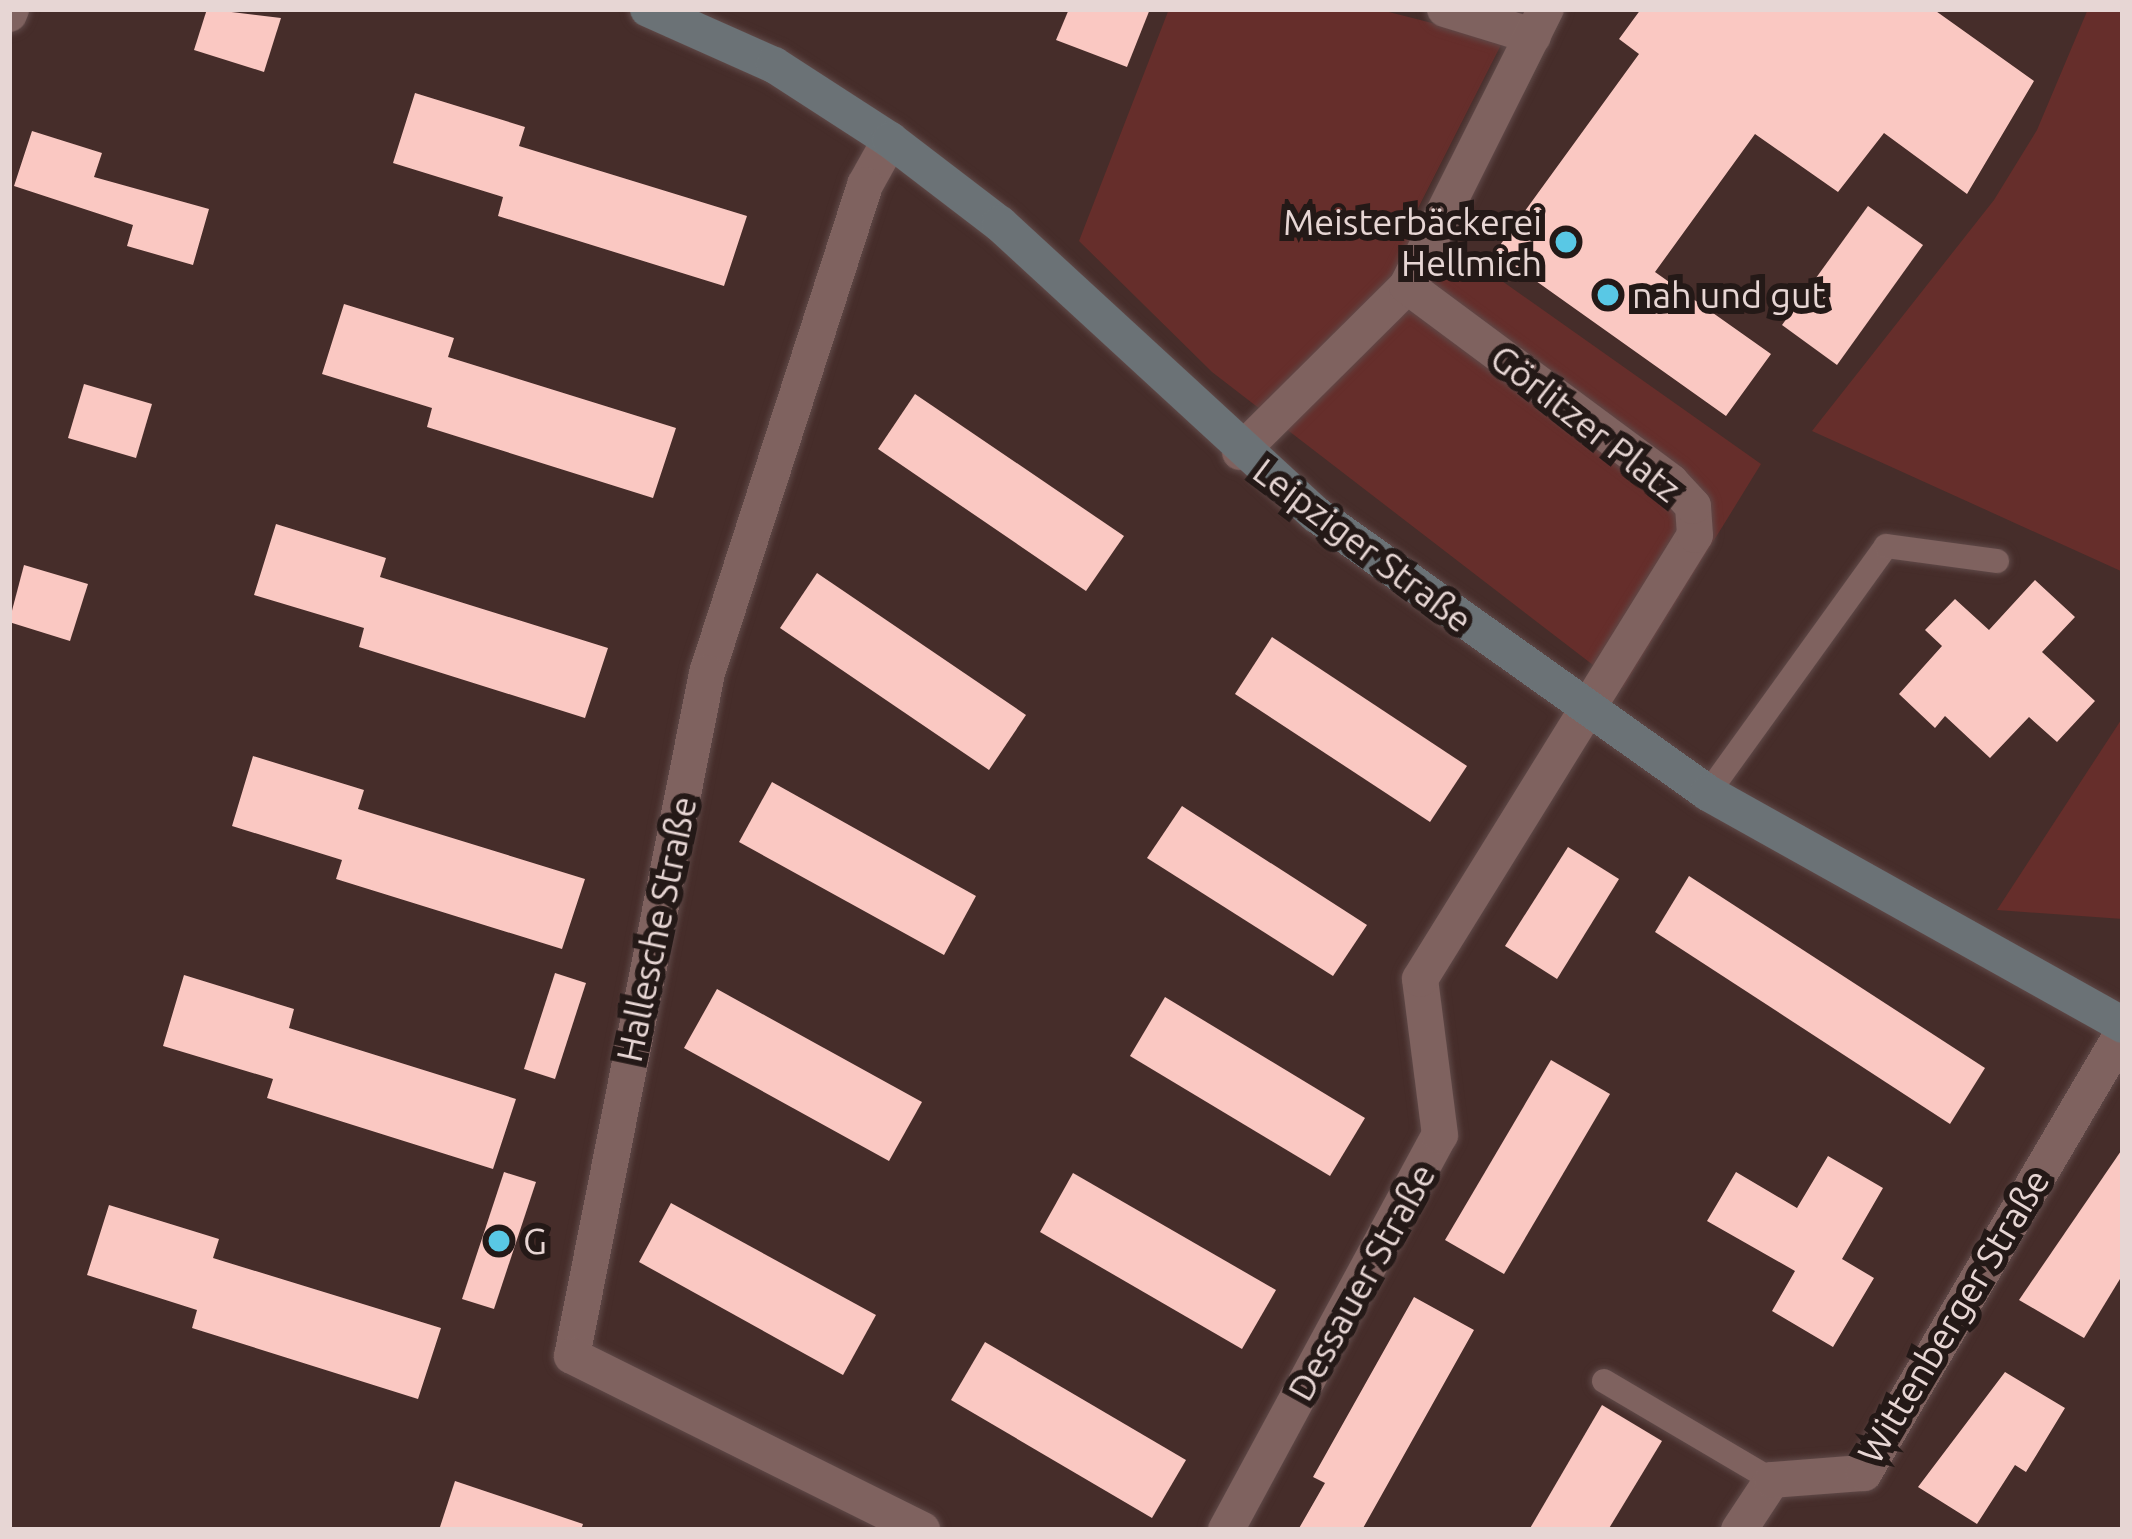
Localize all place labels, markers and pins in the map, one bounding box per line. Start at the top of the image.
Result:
place label: Meisterbäckerei Hellmich [1283,199,1542,284]
marker: Meisterbäckerei Hellmich [1553,229,1579,255]
place label: nah und gut [1632,273,1826,317]
marker: nah und gut [1595,282,1621,308]
place label: G [523,1219,547,1263]
marker: G [486,1228,512,1254]

